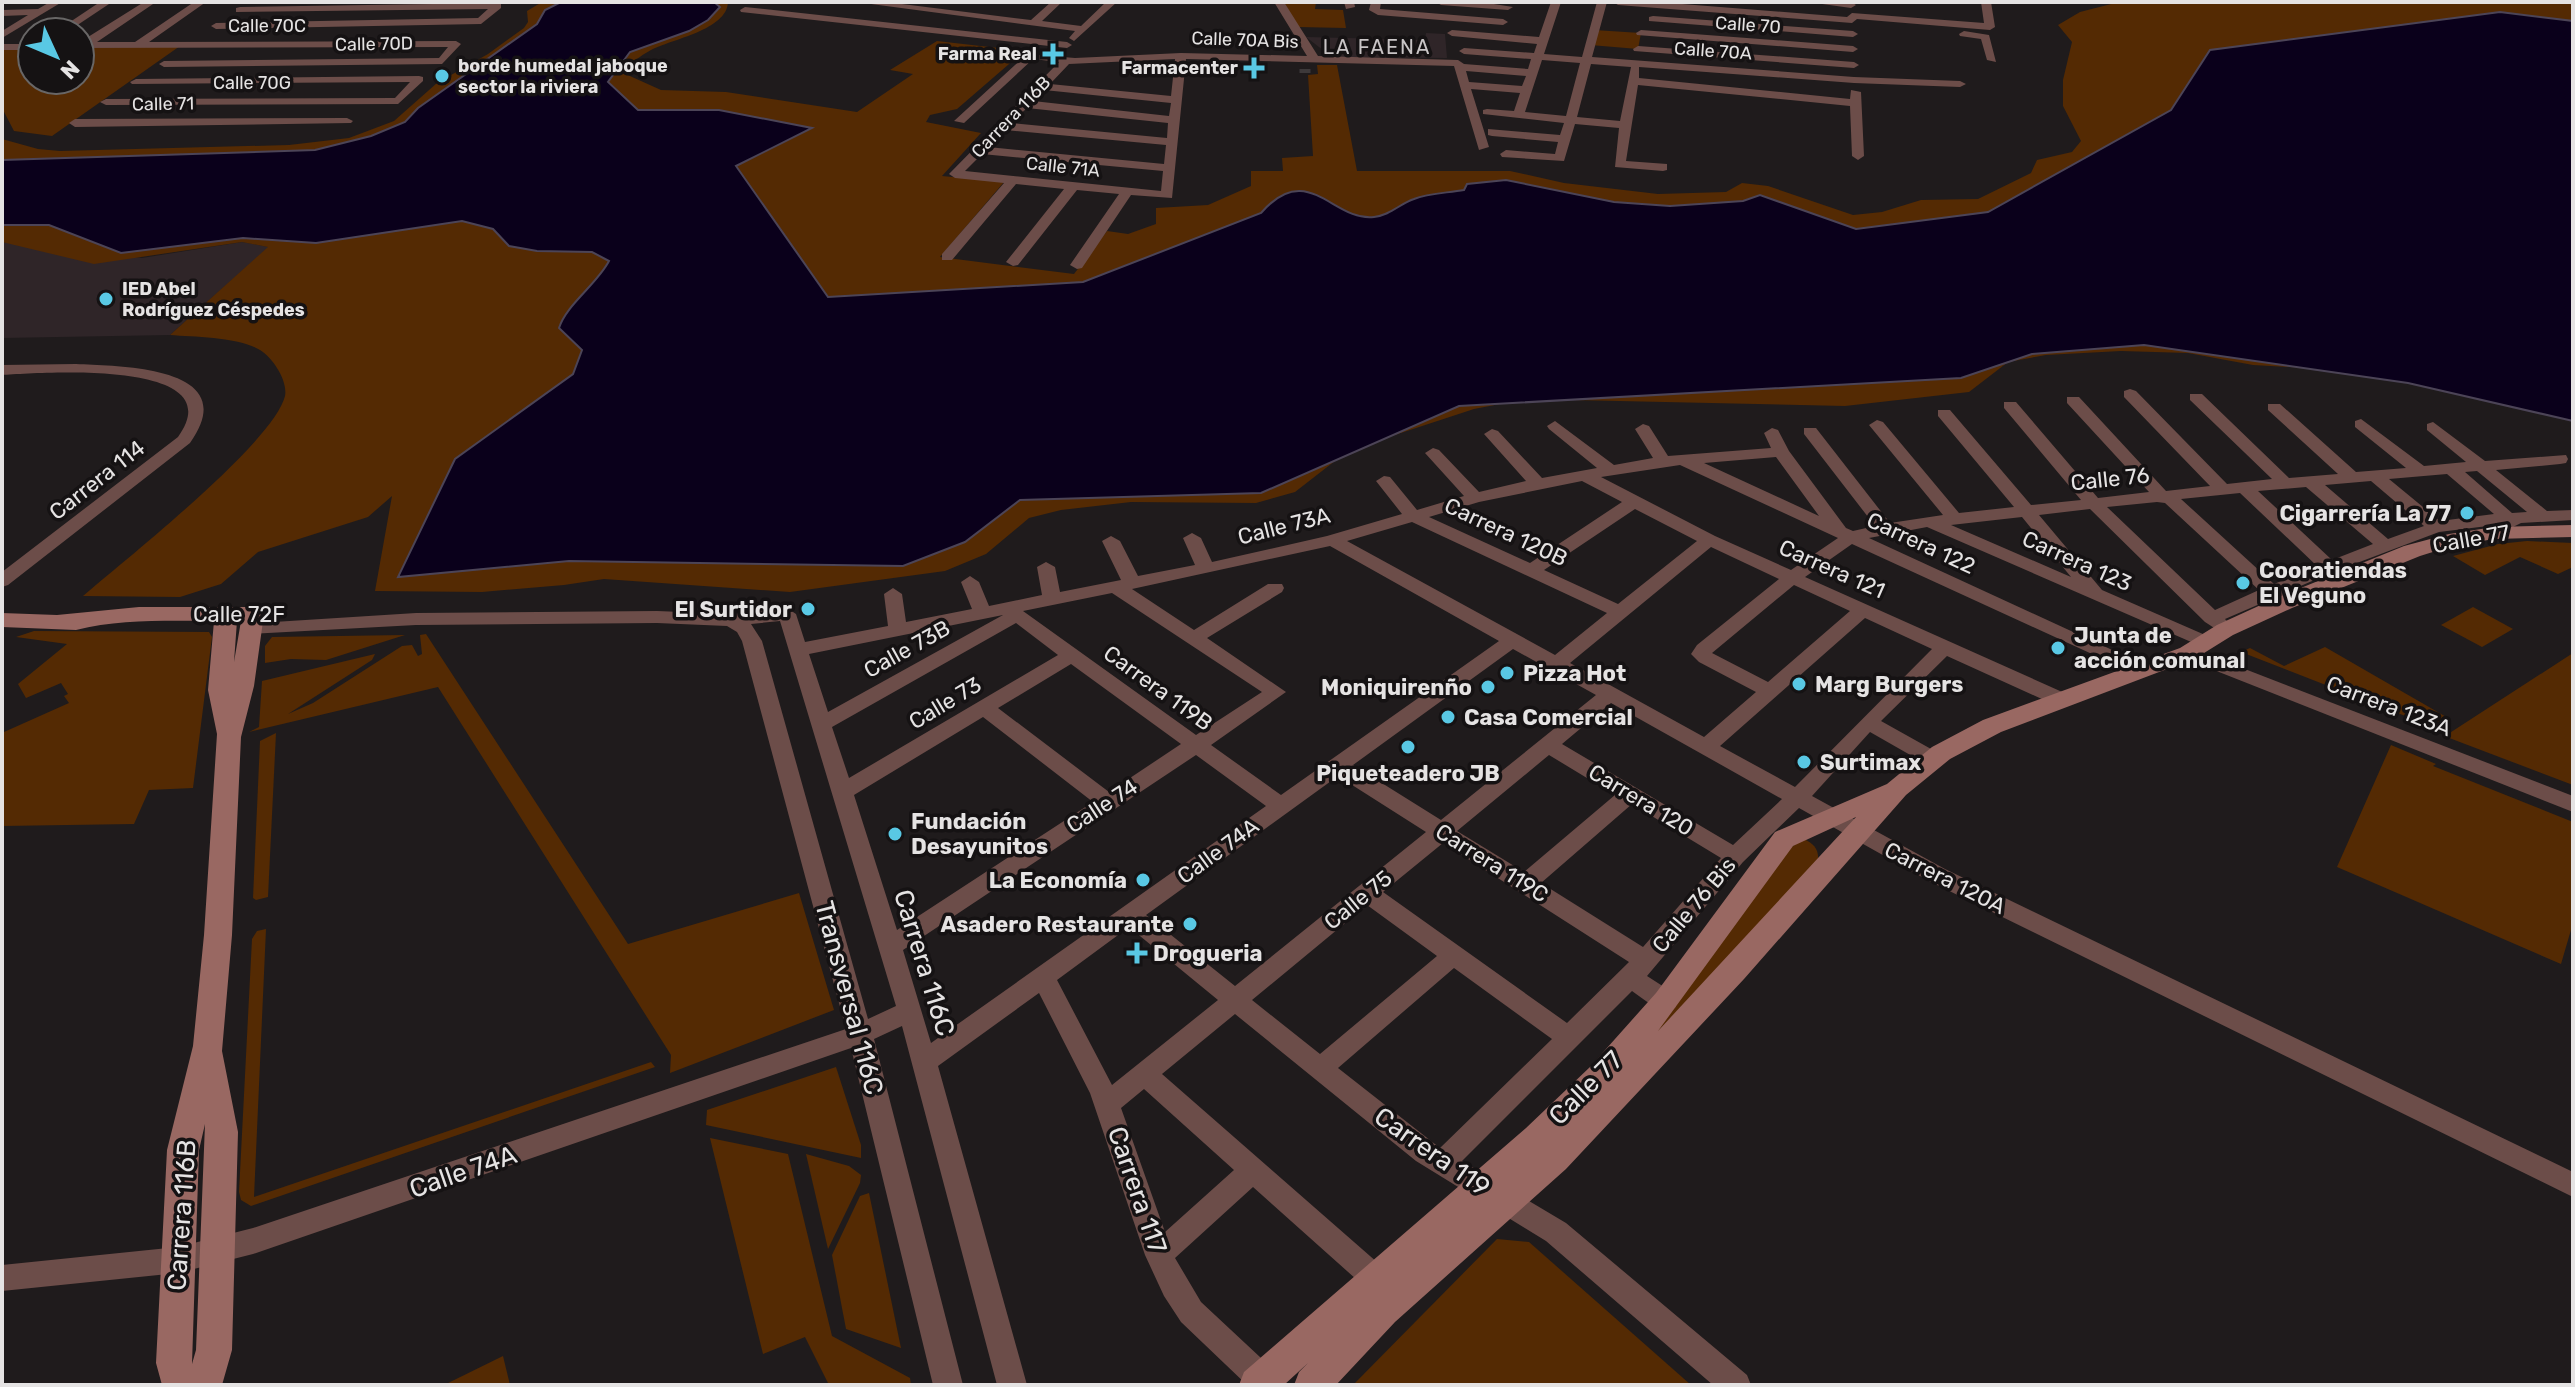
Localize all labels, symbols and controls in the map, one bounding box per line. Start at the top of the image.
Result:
street label: Calle 70 [1714,12,1782,38]
street label: Calle 70C [228,15,306,37]
north arrow [16,16,96,96]
street label: Calle 70A Bis [1191,27,1299,53]
street label: Calle 70D [335,32,413,56]
district label: LA FAENA [1323,35,1431,59]
street label: Calle 70A [1673,37,1753,65]
place label: Farma Real [938,43,1037,65]
marker: Farma Real [1044,45,1062,63]
text: N [55,54,85,85]
place label: borde humedal jaboque sector la riviera [458,55,668,98]
place label: Farmacenter [1121,57,1238,79]
marker: Farmacenter [1245,59,1263,77]
marker: borde humedal jaboque sector la riviera [433,67,451,85]
street label: Calle 70G [213,72,291,94]
street label: Carrera 116B [967,72,1055,162]
street label: Calle 71 [132,92,194,116]
street label: Calle 71A [1025,152,1101,182]
place label: IED Abel Rodríguez Céspedes [122,278,305,321]
marker: IED Abel Rodríguez Céspedes [97,290,115,308]
street label: Carrera 114 [44,434,150,526]
street label: Calle 76 [2069,461,2151,497]
street label: Carrera 120B [1440,492,1572,572]
place label: Cigarrería La 77 [2279,500,2451,527]
street label: Calle 73A [1235,501,1333,551]
marker: Cigarrería La 77 [2458,504,2476,522]
street label: Carrera 122 [1862,506,1980,580]
street label: Calle 77 [2430,519,2512,559]
street label: Carrera 123 [2018,525,2136,597]
street label: Carrera 121 [1775,534,1889,604]
place label: Cooratiendas El Veguno [2259,557,2407,609]
marker: Cooratiendas El Veguno [2234,574,2252,592]
place label: El Surtidor [674,596,792,623]
marker: El Surtidor [799,600,817,618]
street label: Calle 72F [193,601,285,628]
street label: Calle 73B [859,614,955,684]
place label: Junta de acción comunal [2074,622,2246,674]
street label: Carrera 119B [1098,639,1218,737]
marker: Junta de acción comunal [2049,639,2067,657]
place label: Pizza Hot [1523,660,1626,687]
marker: Pizza Hot [1498,664,1516,682]
street label: Carrera 123A [2323,670,2456,742]
street label: Calle 73 [904,671,986,735]
place label: Marg Burgers [1815,671,1963,698]
place label: Moniquirenño [1321,674,1472,701]
marker: Marg Burgers [1790,675,1808,693]
marker: Moniquirenño [1479,678,1497,696]
place label: Casa Comercial [1464,704,1633,731]
marker: Casa Comercial [1439,708,1457,726]
marker: Piqueteadero JB [1399,738,1417,756]
place label: Surtimax [1820,749,1921,776]
marker: Surtimax [1795,753,1813,771]
street label: Carrera 120 [1584,758,1698,842]
place label: Piqueteadero JB [1316,760,1500,787]
street label: Calle 74 [1061,773,1143,839]
place label: Fundación Desayunitos [911,808,1048,860]
street label: Calle 74A [1172,812,1264,890]
street label: Carrera 119C [1431,818,1553,908]
marker: Fundación Desayunitos [886,825,904,843]
street label: Carrera 120A [1880,836,2010,920]
street label: Calle 76 Bis [1646,852,1742,958]
street label: Calle 75 [1319,864,1397,936]
place label: La Economía [989,867,1127,894]
marker: La Economía [1134,871,1152,889]
street label: Carrera 116C [887,886,961,1040]
street label: Transversal 116C [808,898,890,1098]
place label: Asadero Restaurante [940,911,1174,938]
marker: Asadero Restaurante [1181,915,1199,933]
place label: Drogueria [1153,940,1262,967]
marker: Drogueria [1128,944,1146,962]
street label: Calle 77 [1543,1045,1629,1131]
street label: Carrera 119 [1368,1101,1496,1203]
street label: Carrera 117 [1101,1123,1173,1257]
street label: Carrera 116B [161,1138,203,1292]
street label: Calle 74A [405,1139,521,1205]

